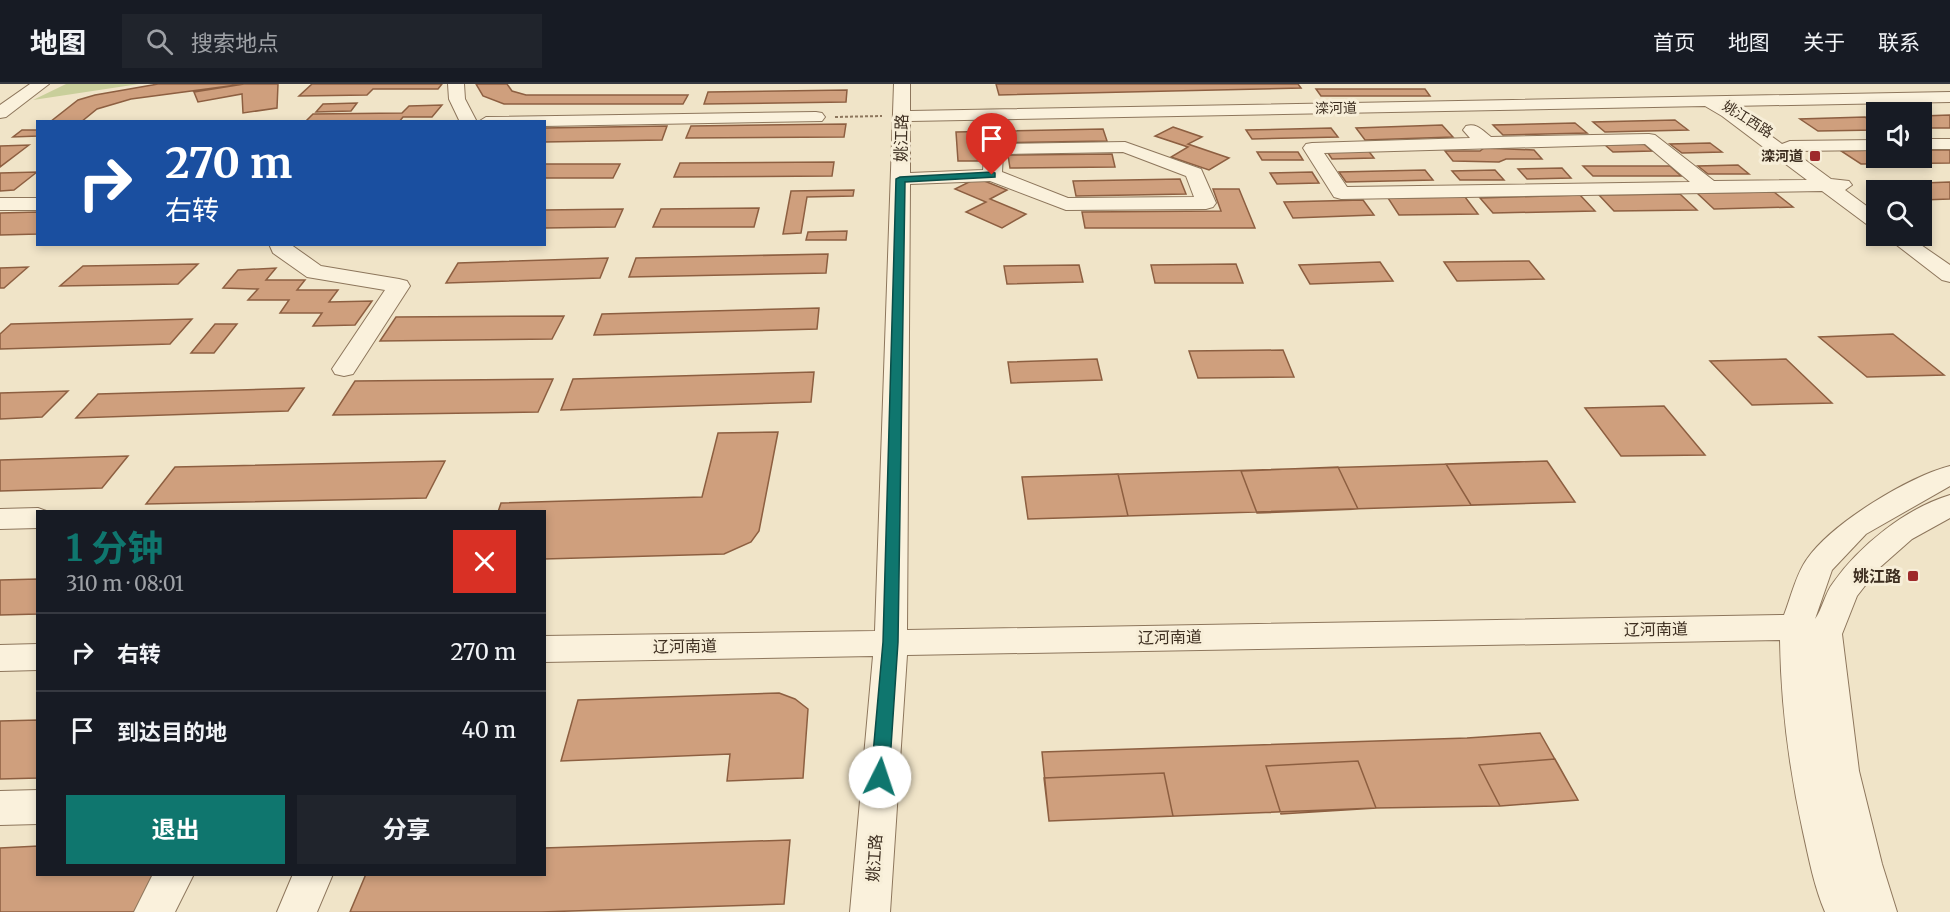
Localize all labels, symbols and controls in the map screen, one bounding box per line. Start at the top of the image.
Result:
search box [122,14,542,68]
text: 地图 [30,25,86,61]
icon: search [143,25,176,58]
text: 搜索地点 [191,29,279,57]
text: 首页 [1653,29,1695,56]
text: 地图 [1728,29,1770,56]
text: 关于 [1803,29,1845,56]
text: 联系 [1878,29,1920,56]
street label: 姚江西路 [1719,97,1777,141]
street label: 滦河道 [1315,99,1357,117]
map controls [1866,102,1932,246]
button: sound [1866,102,1932,168]
pin [966,113,1017,175]
street label: 姚江路 [891,114,911,162]
icon: arrive [975,122,1008,155]
text: 270 m [165,137,292,189]
icon: right [66,144,144,222]
place label: 滦河道 [1761,147,1803,165]
marker: 滦河道 [1808,149,1822,163]
button: search [1866,180,1932,246]
text: 右转 [165,193,219,227]
text: 1 分钟 [66,526,163,571]
button: close [453,530,516,593]
place label: 姚江路 [1853,566,1901,586]
marker: 姚江路 [1906,569,1920,583]
text: 310 m · 08:01 [66,571,184,596]
street label: 辽河南道 [1624,618,1688,640]
street label: 辽河南道 [1138,626,1202,648]
street label: 辽河南道 [653,635,717,657]
icon: right [66,636,99,669]
text: 270 m [450,638,516,666]
text: 右转 [117,640,161,668]
icon: arrive [66,714,99,747]
text: 40 m [461,716,516,744]
text: 到达目的地 [117,718,227,746]
position arrow [848,745,912,809]
button: 退出 [66,795,285,864]
button: 分享 [297,795,516,864]
street label: 姚江路 [862,833,886,883]

